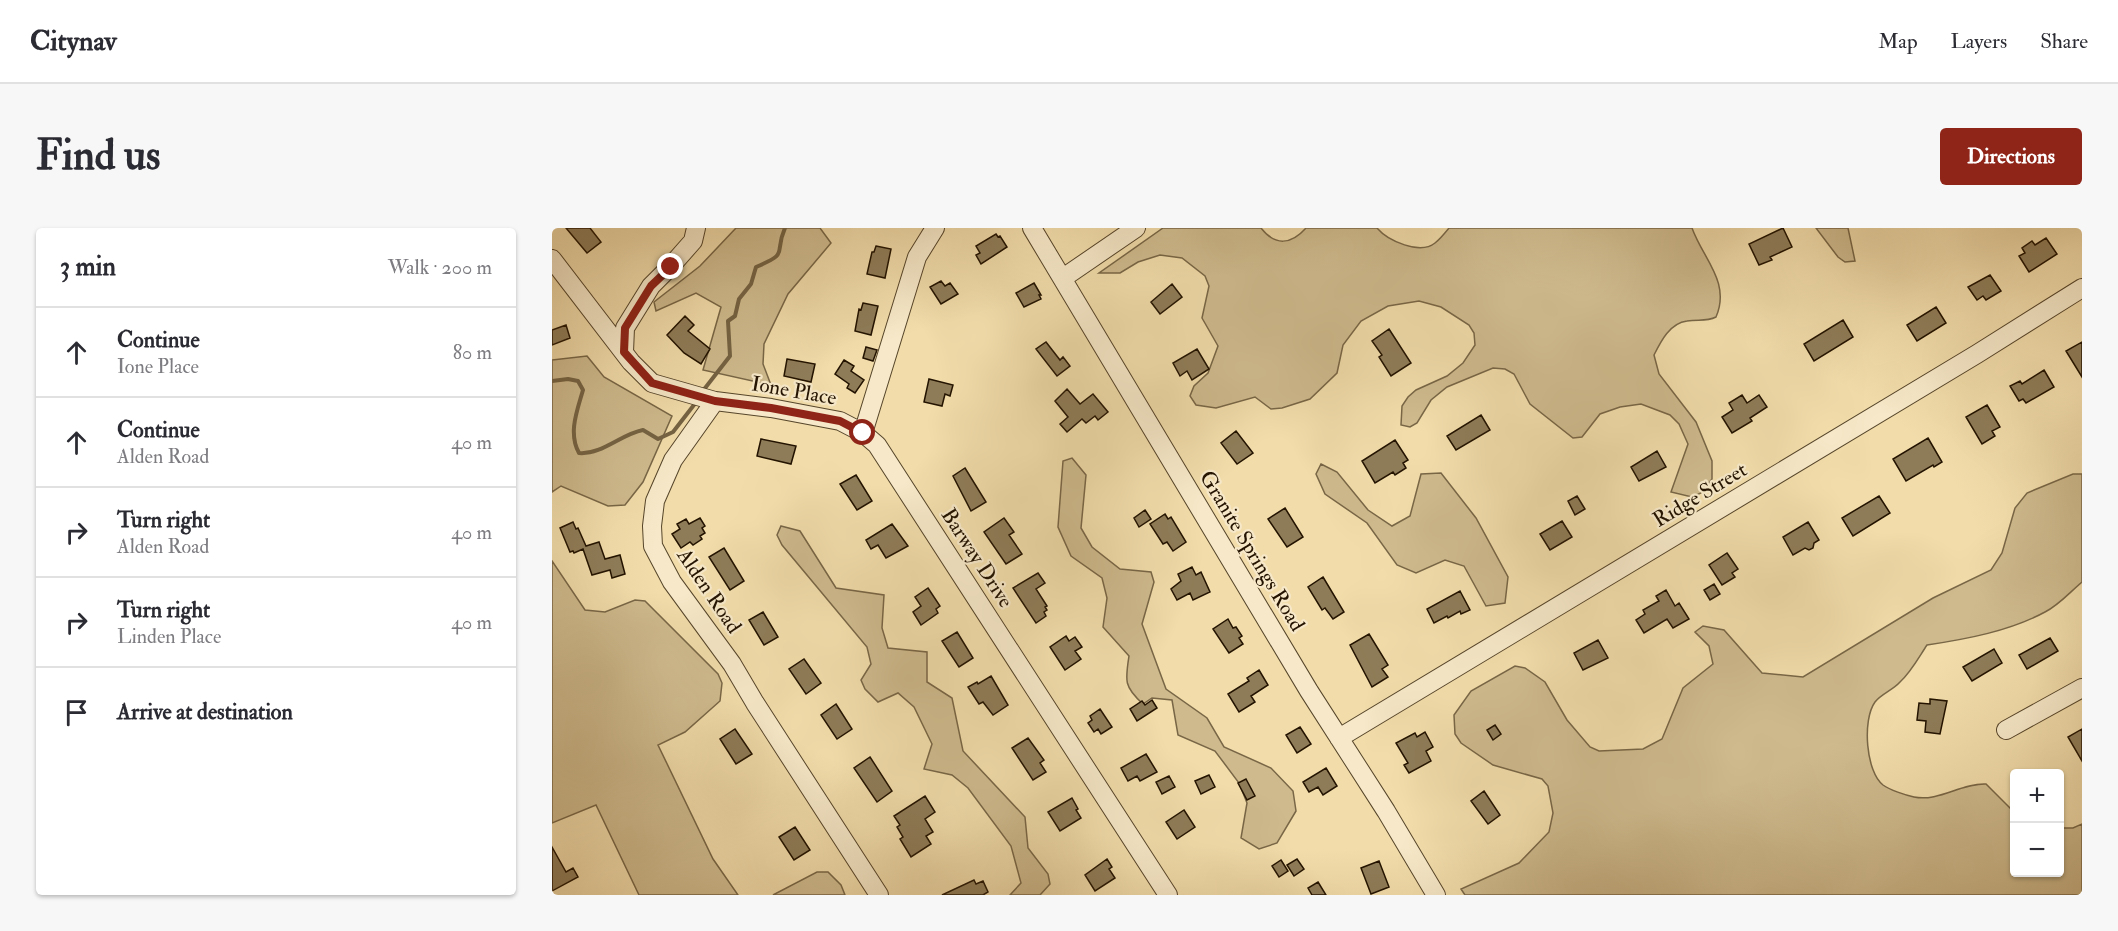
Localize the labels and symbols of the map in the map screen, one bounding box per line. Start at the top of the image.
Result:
route end [657,253,683,279]
street label: Ione Place [749,370,839,412]
route start [849,419,875,445]
street label: Ridge Street [1648,456,1752,534]
street label: Granite Springs Road [1193,466,1311,637]
street label: Barway Drive [935,503,1019,613]
street label: Alden Road [670,542,748,639]

